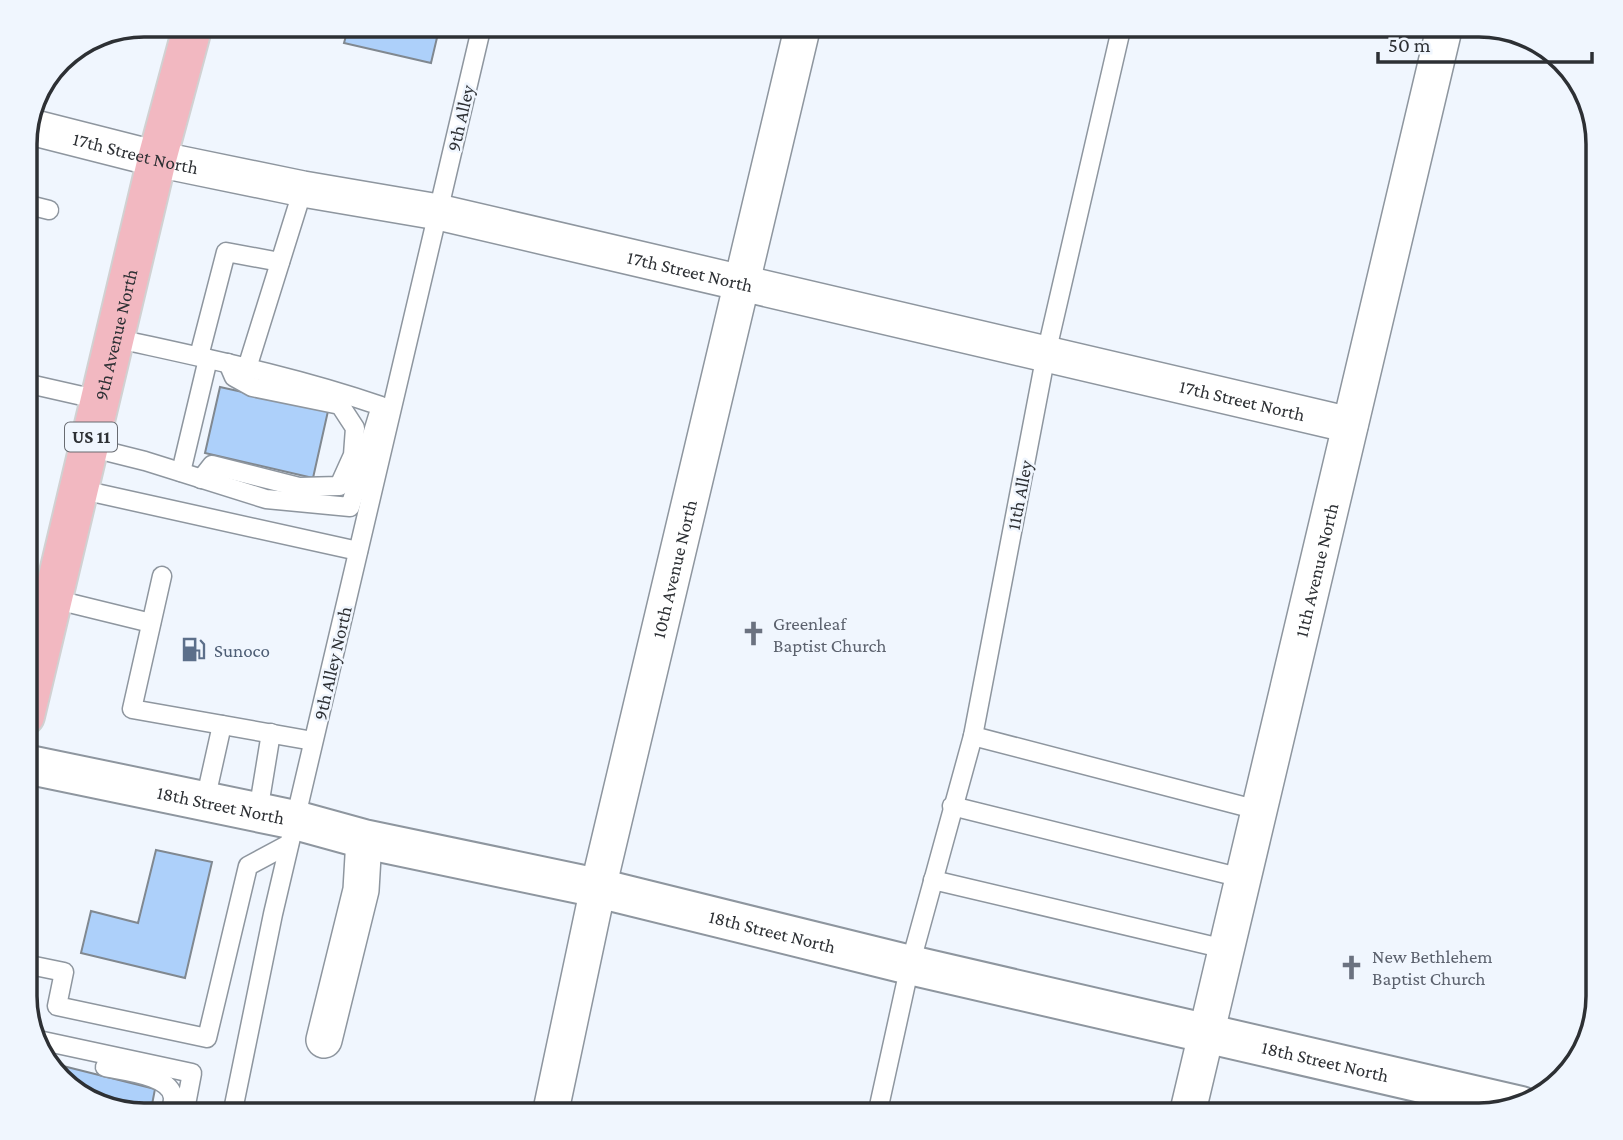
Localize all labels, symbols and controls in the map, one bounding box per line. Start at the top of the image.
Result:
scale bar [1378,21,1592,65]
text: 50 m [1388,33,1431,57]
street label: 9th Alley [443,83,478,153]
street label: 17th Street North [71,128,200,178]
street label: 17th Street North [625,247,755,296]
street label: 9th Avenue North [90,267,142,402]
street label: 17th Street North [1177,376,1307,425]
road number: US 11 [65,422,117,452]
street label: 11th Alley [1002,458,1037,532]
street label: 10th Avenue North [648,498,701,640]
street label: 11th Avenue North [1290,501,1343,639]
street label: 9th Alley North [309,604,356,722]
place label: Greenleaf Baptist Church [773,613,887,656]
church icon: Greenleaf Baptist Church [739,620,767,648]
fuel station icon: Sunoco [180,636,208,664]
place label: Sunoco [214,640,270,661]
street label: 18th Street North [155,782,286,829]
street label: 18th Street North [707,906,838,957]
place label: New Bethlehem Baptist Church [1372,946,1493,989]
church icon: New Bethlehem Baptist Church [1338,953,1366,981]
street label: 18th Street North [1260,1037,1391,1086]

